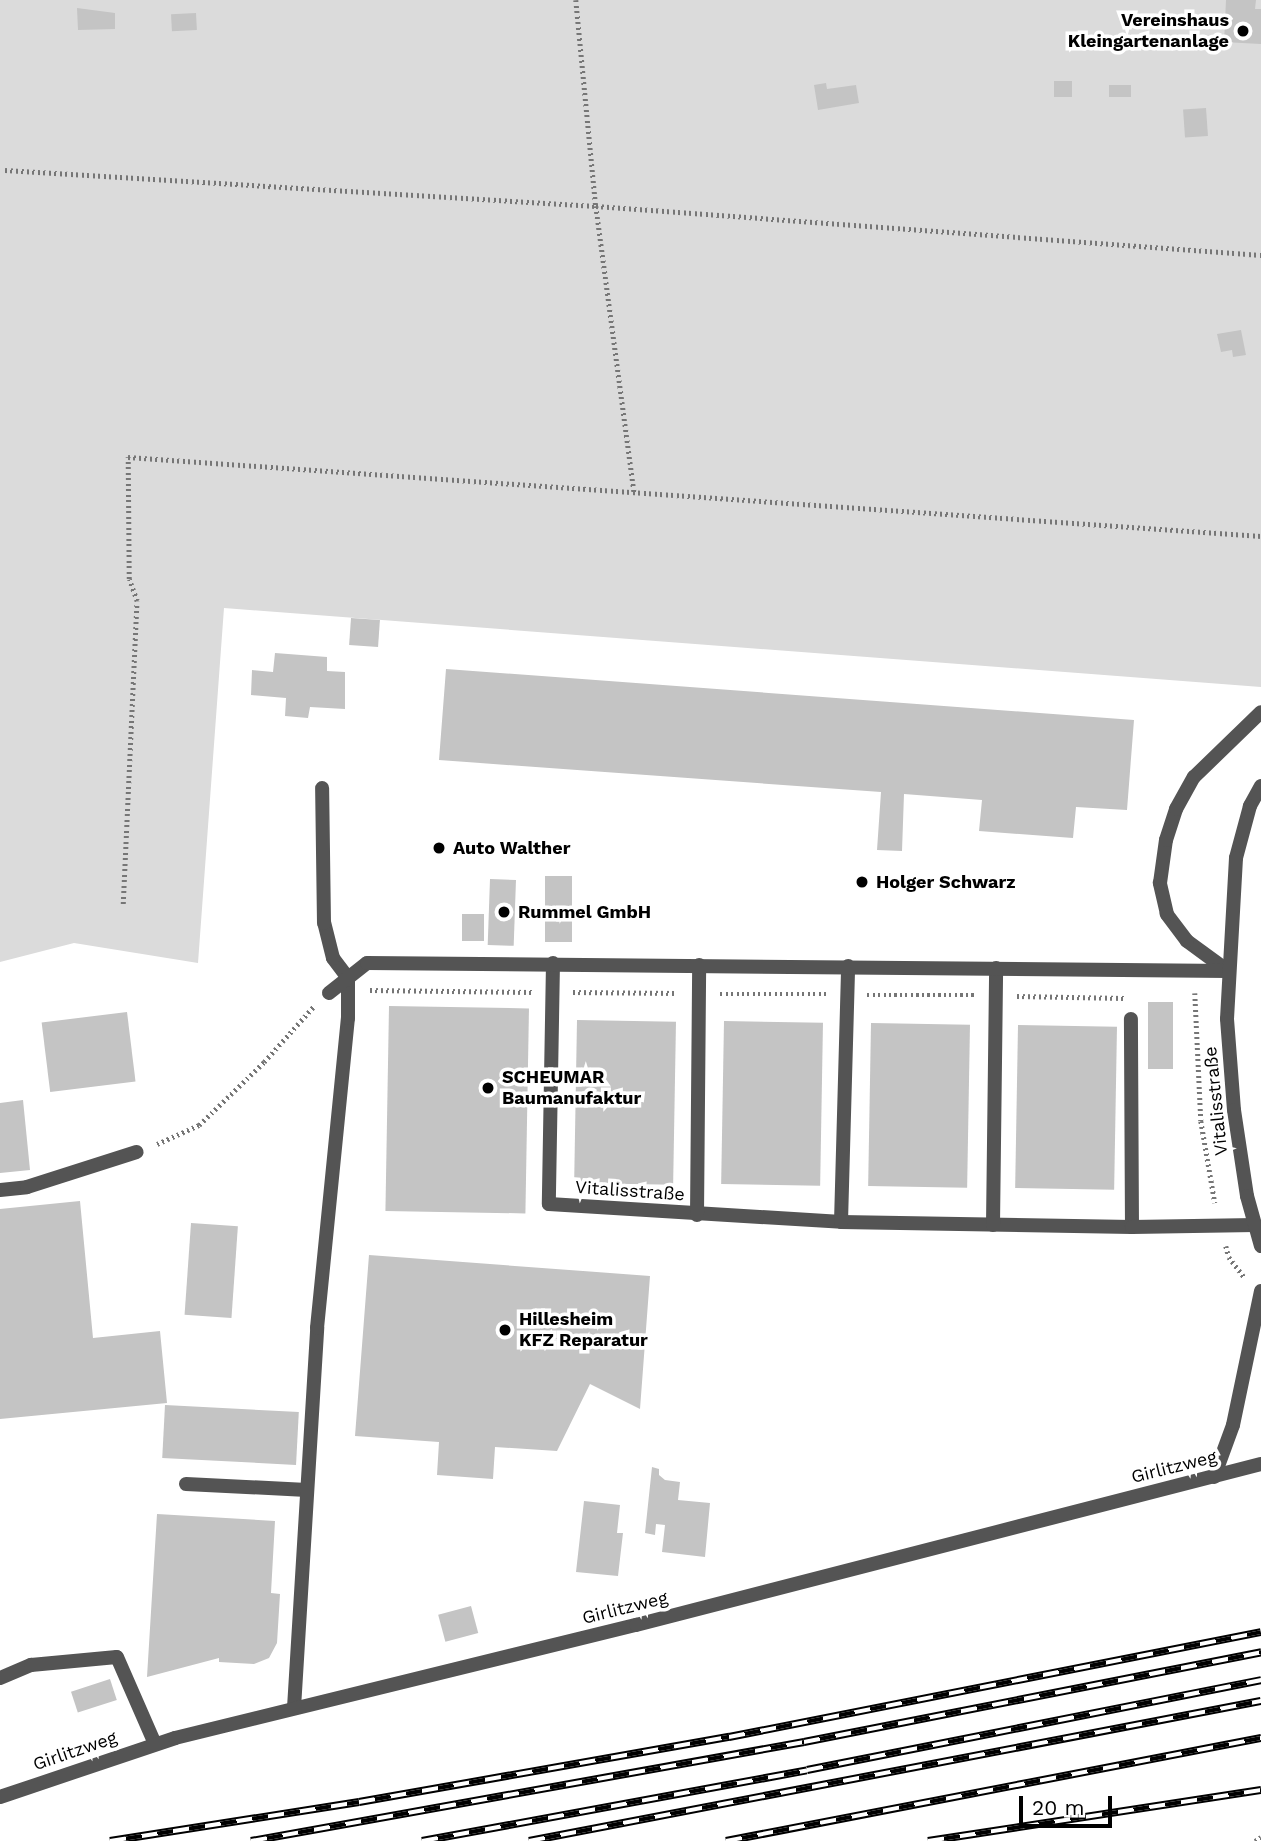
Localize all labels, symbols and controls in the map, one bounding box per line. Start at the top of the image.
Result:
place label: Vereinshaus Kleingartenanlage [1068,10,1229,52]
marker: Vereinshaus Kleingartenanlage [1235,23,1251,39]
place label: Auto Walther [453,837,571,859]
marker: Auto Walther [431,840,447,856]
place label: Holger Schwarz [876,871,1016,893]
marker: Holger Schwarz [854,874,870,890]
place label: Rummel GmbH [518,901,651,923]
marker: Rummel GmbH [496,904,512,920]
street label: Vitalisstraße [1200,1045,1232,1157]
place label: SCHEUMAR Baumanufaktur [502,1067,641,1110]
marker: SCHEUMAR Baumanufaktur [480,1080,496,1096]
street label: Vitalisstraße [574,1176,686,1206]
place label: Hillesheim KFZ Reparatur [519,1309,648,1352]
marker: Hillesheim KFZ Reparatur [497,1322,513,1338]
street label: Girlitzweg [1129,1446,1219,1488]
street label: Girlitzweg [580,1587,670,1629]
street label: Girlitzweg [30,1727,120,1775]
scale bar [1023,1782,1116,1826]
text: 20 m [1032,1795,1084,1820]

